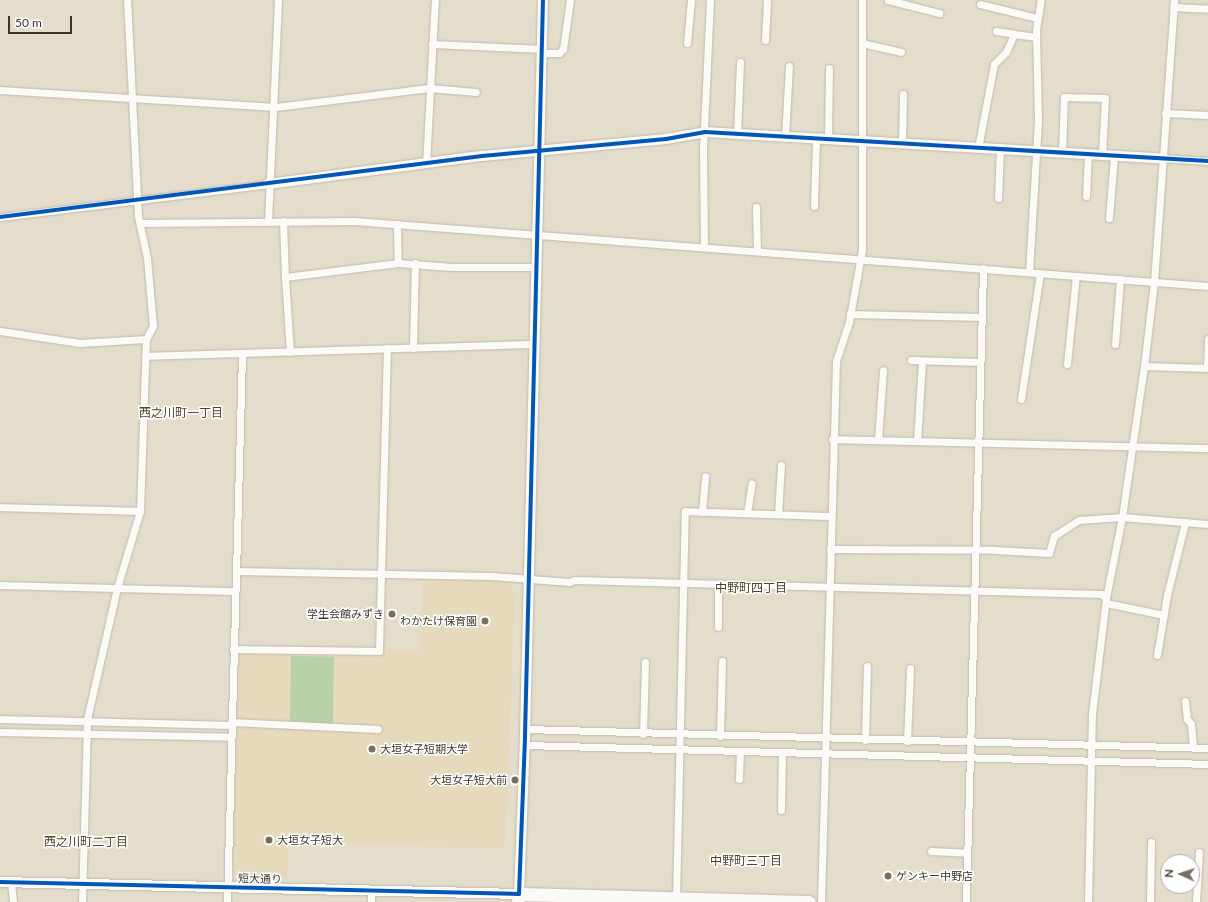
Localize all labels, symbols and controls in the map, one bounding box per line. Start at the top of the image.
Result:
scale bar [10,8,74,34]
text: 50 m [15,15,42,30]
district label: 西之川町一丁目 [139,406,223,420]
district label: 中野町四丁目 [715,581,787,595]
place label: 学生会館みずき [307,607,384,621]
marker: 学生会館みずき [387,609,397,619]
place label: わかたけ保育園 [400,614,477,628]
marker: わかたけ保育園 [480,616,490,626]
place label: 大垣女子短期大学 [380,742,468,756]
marker: 大垣女子短期大学 [367,744,377,754]
place label: 大垣女子短大前 [430,773,507,787]
marker: 大垣女子短大前 [510,775,520,785]
place label: 大垣女子短大 [277,833,343,847]
district label: 西之川町二丁目 [44,835,128,849]
marker: 大垣女子短大 [264,835,274,845]
district label: 中野町三丁目 [710,854,782,868]
north arrow [1160,854,1200,894]
place label: ゲンキー中野店 [896,869,973,883]
text: N [1162,869,1175,878]
marker: ゲンキー中野店 [883,871,893,881]
street label: 短大通り [238,872,282,886]

